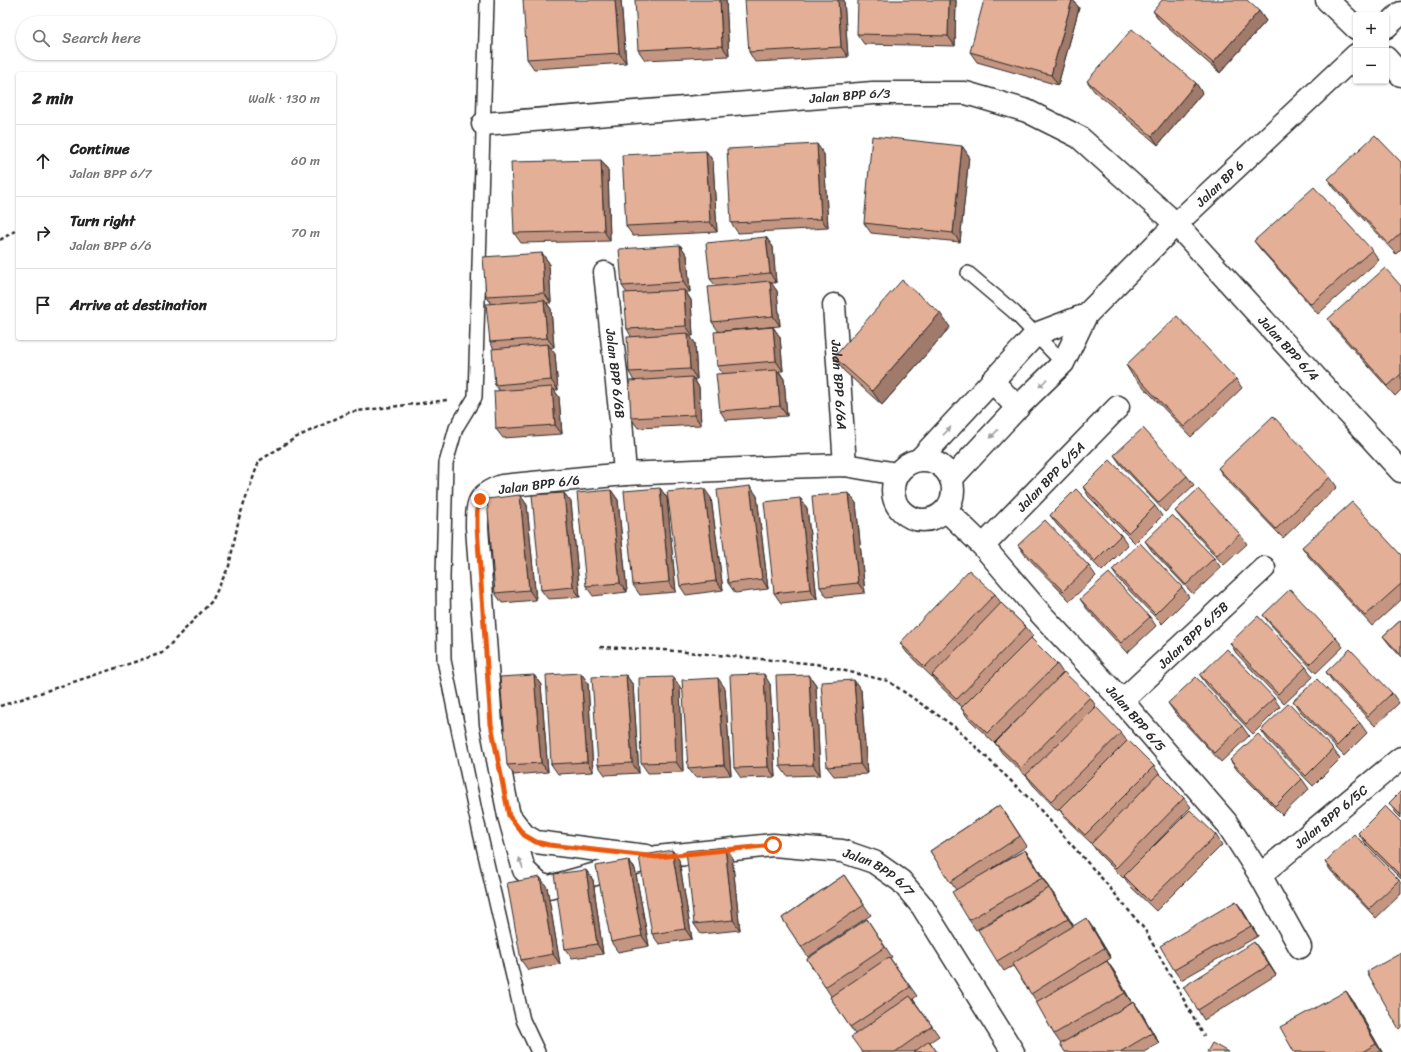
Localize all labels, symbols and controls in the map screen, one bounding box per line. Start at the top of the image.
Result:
map controls [1353,12,1389,84]
button: + [1353,12,1389,48]
search box [16,16,336,60]
text: Search here [62,25,141,51]
icon: search [30,27,52,49]
button: − [1353,48,1389,84]
street label: Jalan BPP 6/3 [807,82,890,110]
text: 2 min [32,83,73,113]
text: Walk · 130 m [248,87,320,110]
text: Continue [70,136,130,162]
text: 60 m [291,149,320,172]
icon: ahead [32,150,54,172]
street label: Jalan BP 6 [1189,155,1249,213]
text: Jalan BPP 6/7 [70,162,152,185]
text: Turn right [70,208,135,234]
text: 70 m [291,221,320,244]
icon: right [32,222,54,244]
text: Jalan BPP 6/6 [70,234,152,257]
text: Arrive at destination [70,292,207,318]
icon: arrive [32,294,54,316]
street label: Jalan BPP 6/4 [1252,309,1325,387]
street label: Jalan BPP 6/6B [599,327,632,419]
street label: Jalan BPP 6/6A [824,338,854,431]
one-way arrow [1038,378,1048,388]
one-way arrow [942,425,951,436]
one-way arrow [989,429,998,439]
street label: Jalan BPP 6/5A [1010,436,1091,518]
street label: Jalan BPP 6/6 [496,468,581,501]
route end [471,490,489,508]
street label: Jalan BPP 6/5B [1152,596,1234,675]
street label: Jalan BPP 6/5 [1100,679,1172,757]
street label: Jalan BPP 6/5C [1288,779,1373,855]
route start [764,836,782,854]
street label: Jalan BPP 6/7 [839,841,921,903]
one-way arrow [518,857,524,869]

